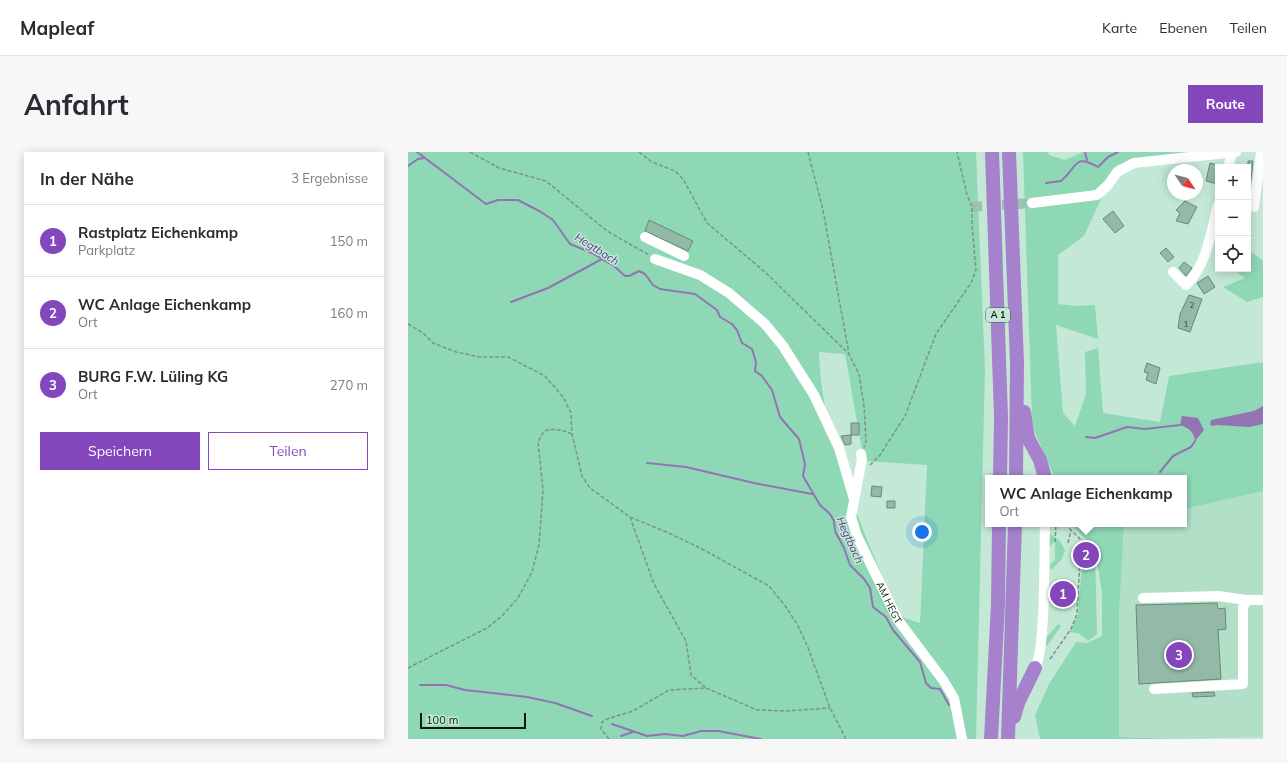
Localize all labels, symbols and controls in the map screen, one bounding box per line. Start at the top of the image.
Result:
text: Mapleaf [20,16,94,40]
text: Karte [1102,19,1137,37]
text: Ebenen [1159,19,1208,37]
text: Teilen [1230,19,1267,37]
button: Route [1188,85,1263,123]
text: Anfahrt [24,87,129,122]
north arrow [1167,164,1203,200]
map controls [1215,164,1251,272]
button: + [1215,164,1251,200]
text: In der Nähe [40,168,134,189]
text: 3 Ergebnisse [291,170,368,186]
button: − [1215,200,1251,236]
text: Rastplatz Eichenkamp [78,223,238,242]
water label: Hegtbach [572,230,622,268]
text: 1 [49,233,57,249]
text: 150 m [330,233,368,249]
button: locate [1215,236,1251,272]
text: Parkplatz [78,242,135,258]
text: WC Anlage Eichenkamp [78,295,251,314]
house number: 2 [1190,300,1195,310]
text: 2 [49,305,57,321]
text: 160 m [330,305,368,321]
road number: A 1 [986,308,1010,322]
text: Ort [78,314,98,330]
house number: 1 [1184,319,1189,329]
text: BURG F.W. Lüling KG [78,367,228,386]
text: 3 [49,377,57,393]
text: 270 m [330,377,368,393]
text: Ort [78,386,98,402]
button: Speichern [40,432,200,470]
button: Teilen [208,432,368,470]
popup [985,475,1187,527]
text: WC Anlage Eichenkamp [999,484,1173,503]
text: Ort [999,503,1019,519]
water label: Hegtbach [833,514,867,566]
your location [912,522,932,542]
pin: 2 [1073,540,1099,570]
street label: AM HEGT [873,579,905,627]
pin: 1 [1050,579,1076,609]
pin: 3 [1166,640,1192,670]
scale bar [420,711,526,730]
text: 100 m [426,713,458,727]

